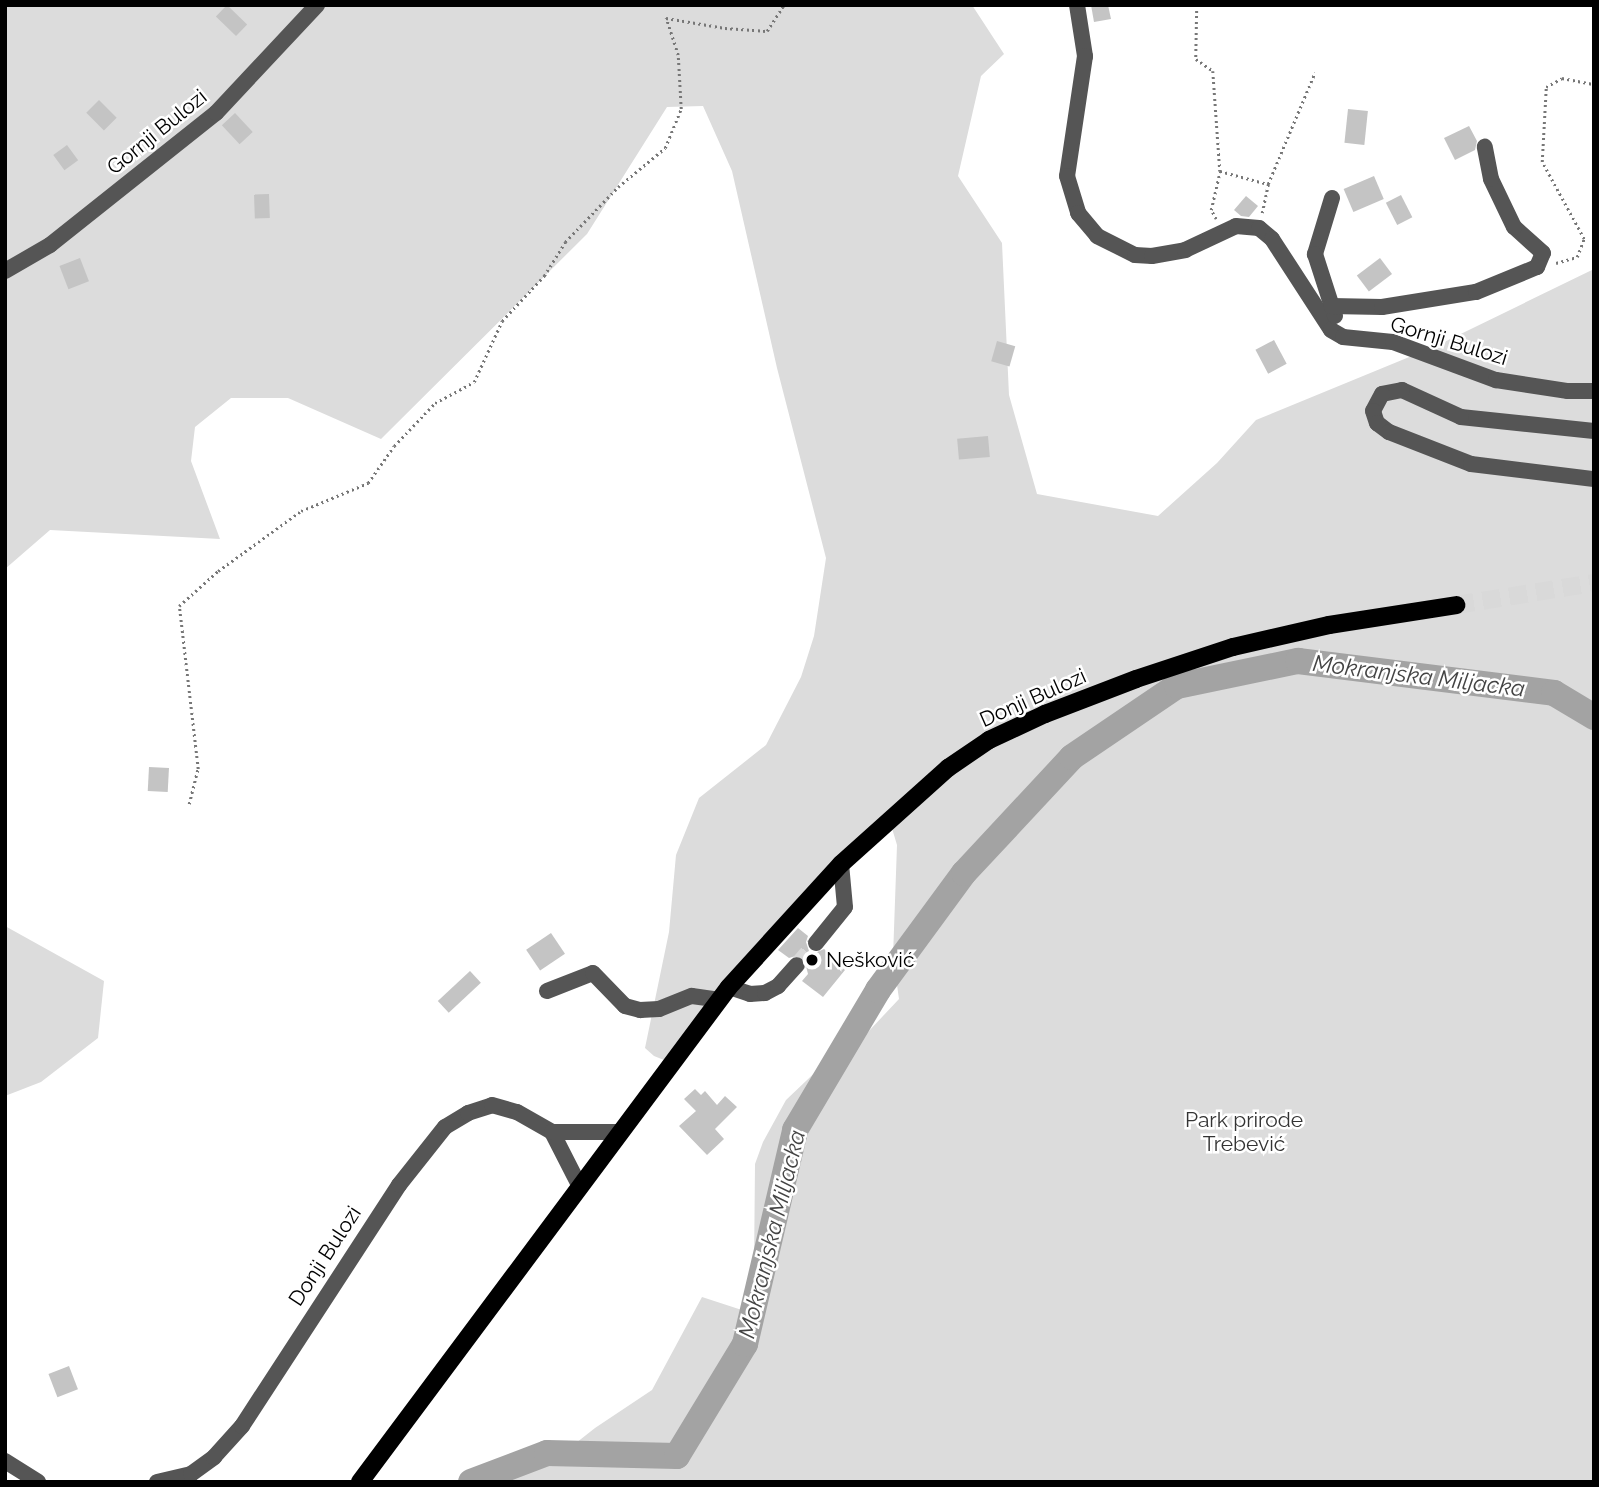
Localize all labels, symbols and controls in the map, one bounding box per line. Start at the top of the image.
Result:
street label: Gornji Bulozi [102,84,212,180]
street label: Gornji Bulozi [1387,311,1511,371]
water label: Mokranjska Miljacka [1311,649,1527,703]
street label: Donji Bulozi [976,663,1090,733]
place label: Nešković [826,947,914,973]
marker: Nešković [804,952,820,968]
park label: Park prirode Trebević [1185,1107,1303,1157]
water label: Mokranjska Miljacka [733,1127,811,1341]
street label: Donji Bulozi [283,1201,367,1311]

